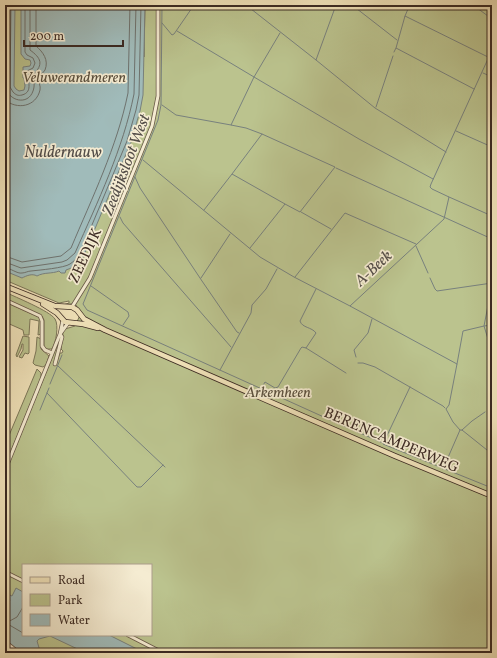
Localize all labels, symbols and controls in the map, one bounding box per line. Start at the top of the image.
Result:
scale bar [24,22,123,48]
text: 200 m [30,29,64,45]
park label: Veluwerandmeren [22,68,126,89]
water label: Zeedijksloot West [97,110,157,220]
water label: Nuldernauw [24,142,102,164]
street label: ZEEDIJK [64,225,108,287]
water label: A-Beek [349,245,398,293]
park label: Arkemheen [244,383,311,404]
street label: BERENCAMPERWEG [320,403,462,479]
legend [22,564,152,636]
text: Road [58,573,85,589]
text: Park [58,593,83,609]
text: Water [58,613,90,629]

